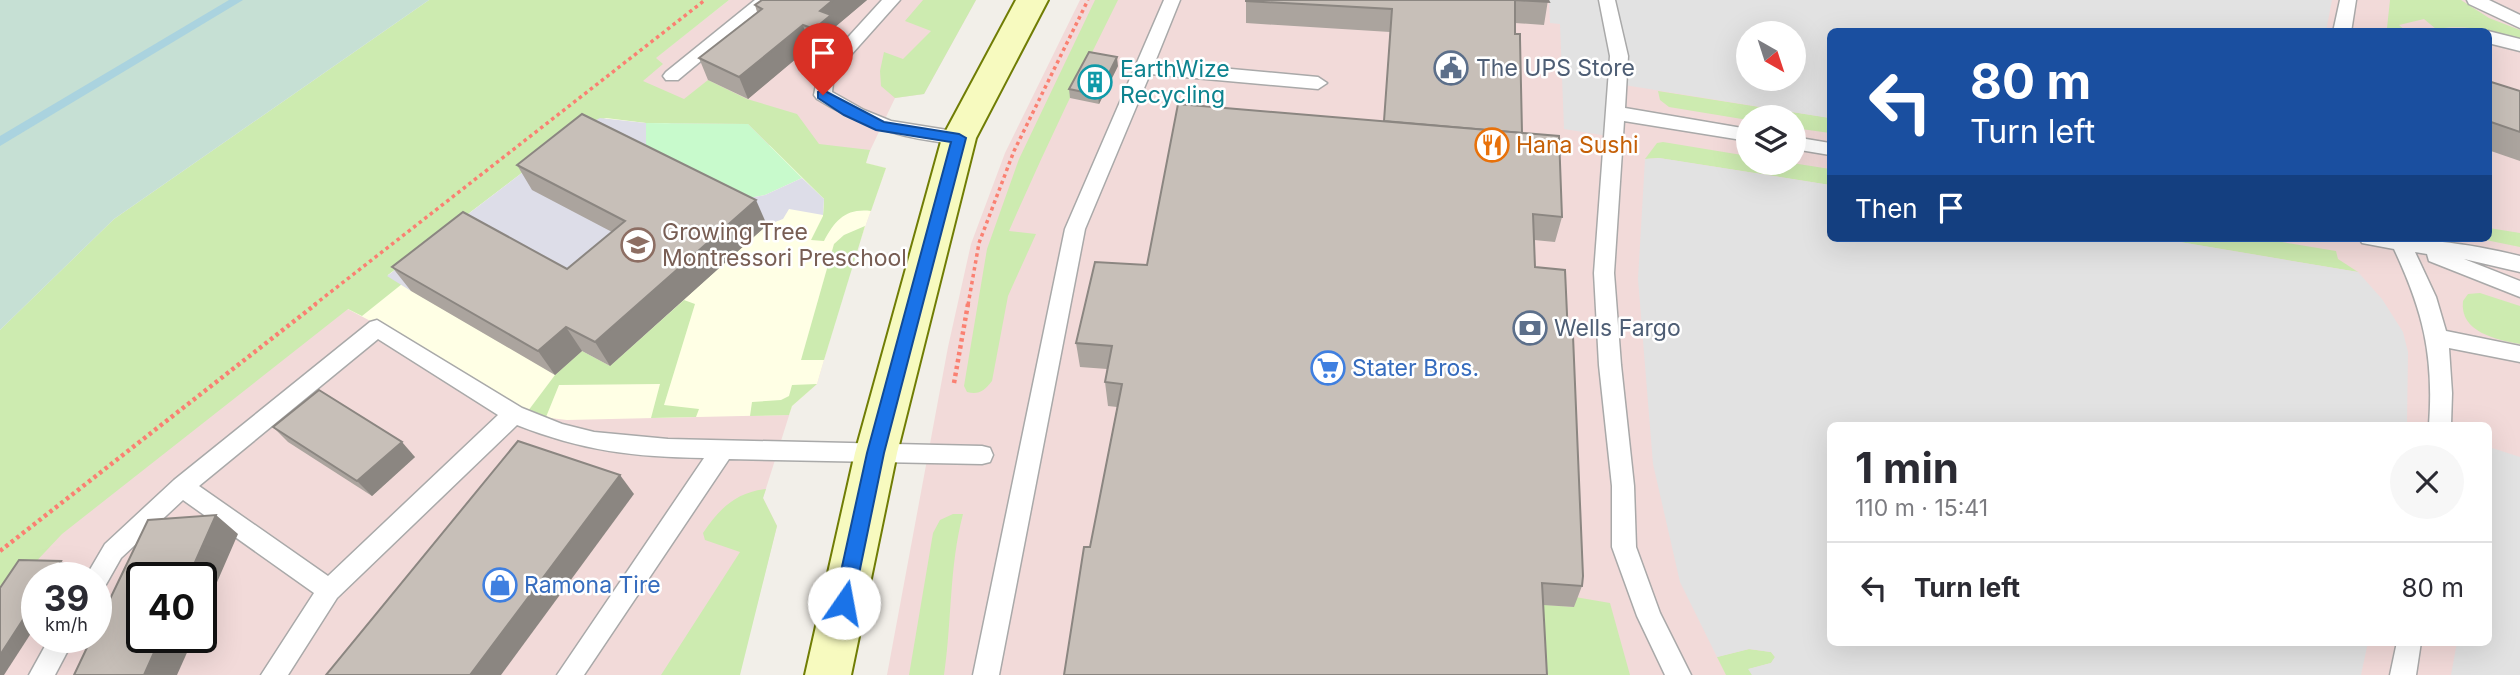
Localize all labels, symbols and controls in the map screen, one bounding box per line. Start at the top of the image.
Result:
north arrow [1736,21,1806,91]
map controls [1736,21,1806,175]
pin [793,23,853,95]
icon: arrive [804,34,842,72]
public building icon: The UPS Store [1432,49,1470,87]
text: 80 m [1970,52,2091,111]
place label: The UPS Store [1476,54,1635,82]
place label: EarthWize Recycling [1120,55,1230,109]
icon: left [1855,56,1946,147]
building icon: EarthWize Recycling [1076,63,1114,101]
button: layers [1736,105,1806,175]
text: Turn left [1970,112,2095,151]
restaurant icon: Hana Sushi [1473,126,1511,164]
place label: Hana Sushi [1516,131,1639,159]
icon: arrive [1932,189,1970,227]
text: Then [1855,193,1918,224]
place label: Growing Tree Montressori Preschool [662,218,907,272]
school or university icon: Growing Tree Montressori Preschool [619,226,657,264]
bank icon: Wells Fargo [1511,309,1549,347]
place label: Wells Fargo [1554,314,1681,342]
supermarket icon: Stater Bros. [1309,349,1347,387]
place label: Stater Bros. [1352,354,1479,382]
text: 1 min [1855,442,1959,493]
button: close [2390,445,2464,519]
text: 110 m · 15:41 [1855,494,1988,522]
speed limit sign: 40 [126,562,217,653]
shop icon: Ramona Tire [481,566,519,604]
position arrow [807,566,881,640]
icon: left [1855,569,1893,607]
place label: Ramona Tire [524,571,661,599]
text: Turn left [1914,572,2020,603]
text: 80 m [2401,572,2464,603]
text: 39 [44,577,89,619]
text: km/h [45,614,88,635]

